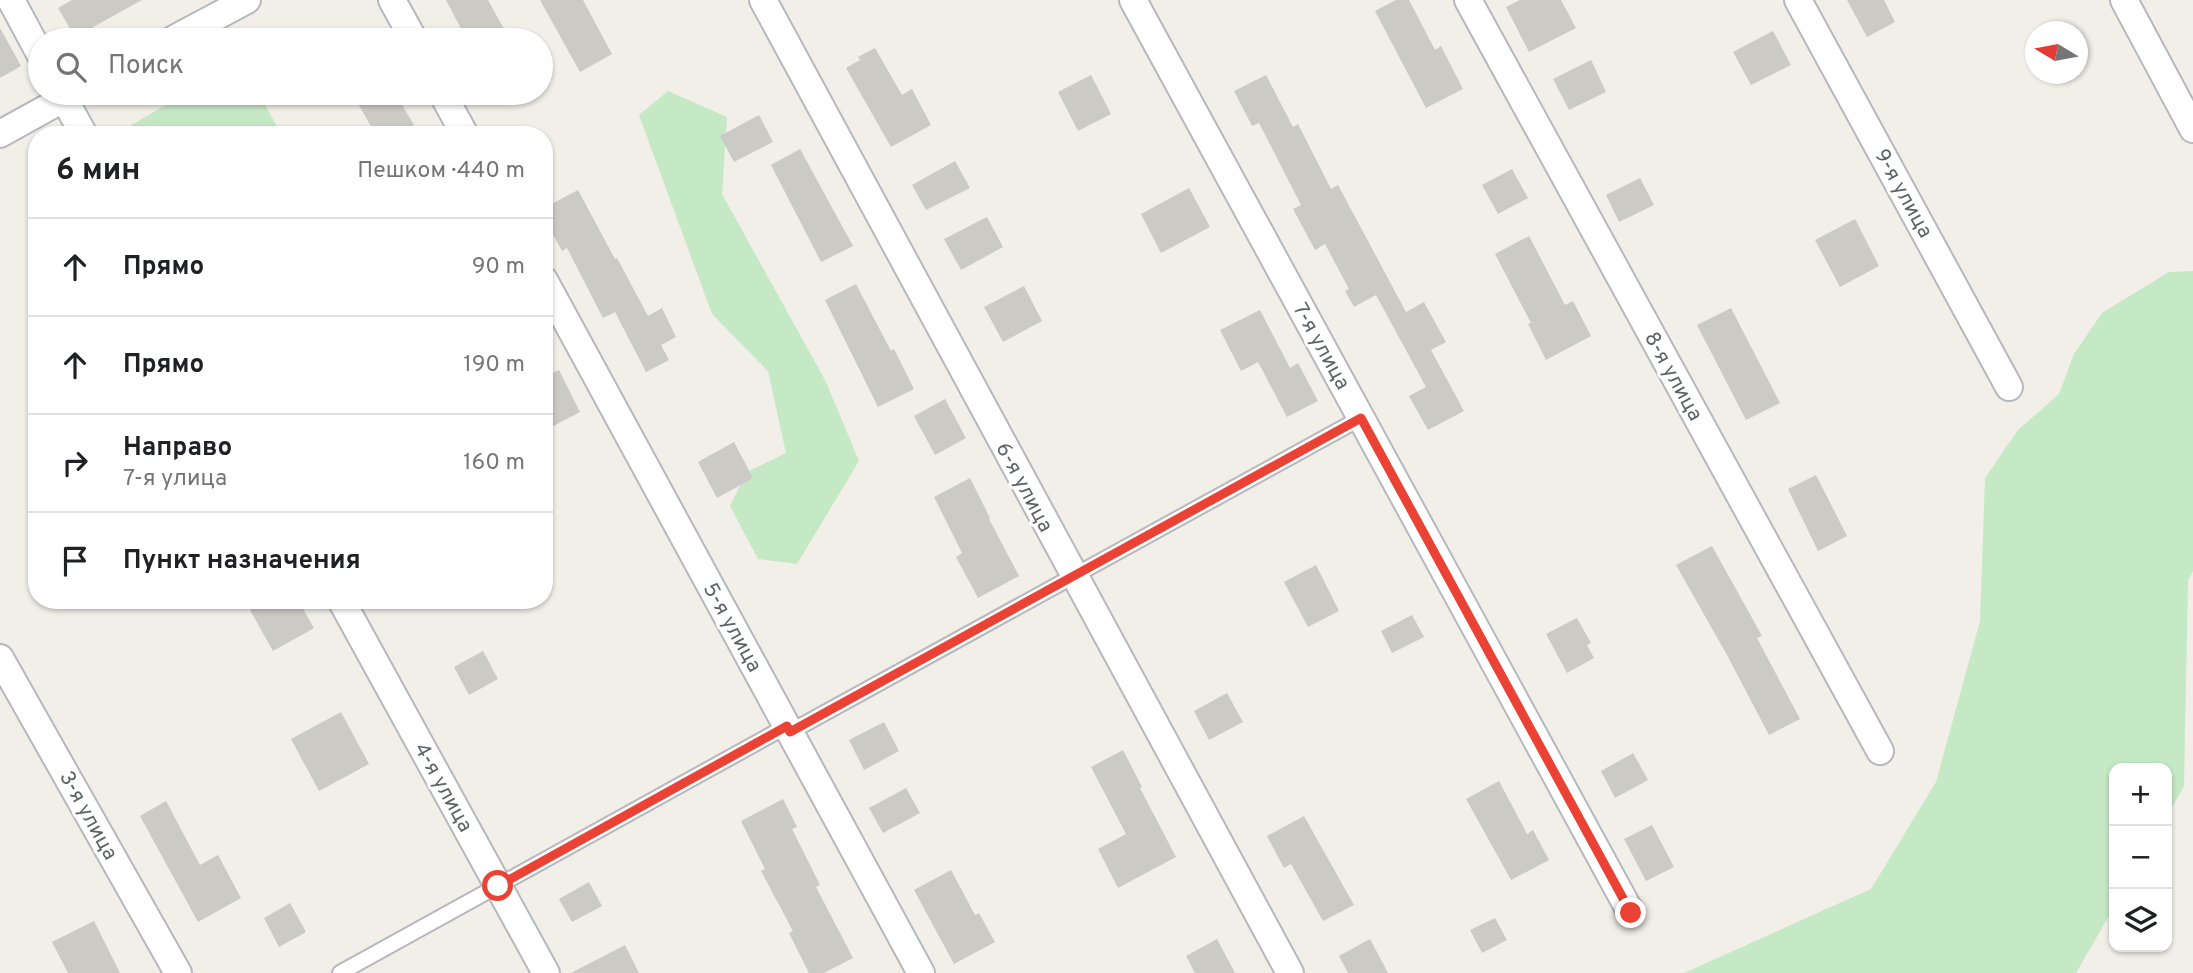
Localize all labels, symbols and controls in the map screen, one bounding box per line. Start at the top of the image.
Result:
north arrow [2025,21,2088,84]
search box [28,28,553,105]
icon: search [52,48,90,86]
text: Поиск [108,50,184,83]
street label: 9-я улица [1867,144,1938,243]
text: 6 мин [56,153,140,190]
text: Пешком · 440 m [357,157,525,186]
icon: ahead [56,248,94,286]
text: Прямо [123,251,204,284]
text: 90 m [472,253,525,282]
street label: 7-я улица [1286,299,1356,395]
street label: 8-я улица [1637,327,1708,426]
icon: ahead [56,346,94,384]
text: Прямо [123,349,204,382]
text: 190 m [463,351,525,380]
text: Направо [123,432,232,465]
street label: 6-я улица [989,438,1059,537]
icon: right [56,444,94,482]
text: 160 m [463,449,525,478]
text: 7-я улица [123,465,227,494]
icon: arrive [56,542,94,580]
text: Пункт назначения [123,545,361,578]
street label: 5-я улица [696,578,767,677]
street label: 4-я улица [407,738,478,837]
map controls [2109,763,2172,952]
button: + [2109,763,2172,826]
street label: 3-я улица [52,766,123,865]
button: − [2109,826,2172,889]
route start [482,870,513,901]
button: layers [2109,889,2172,952]
route end [1615,897,1646,928]

